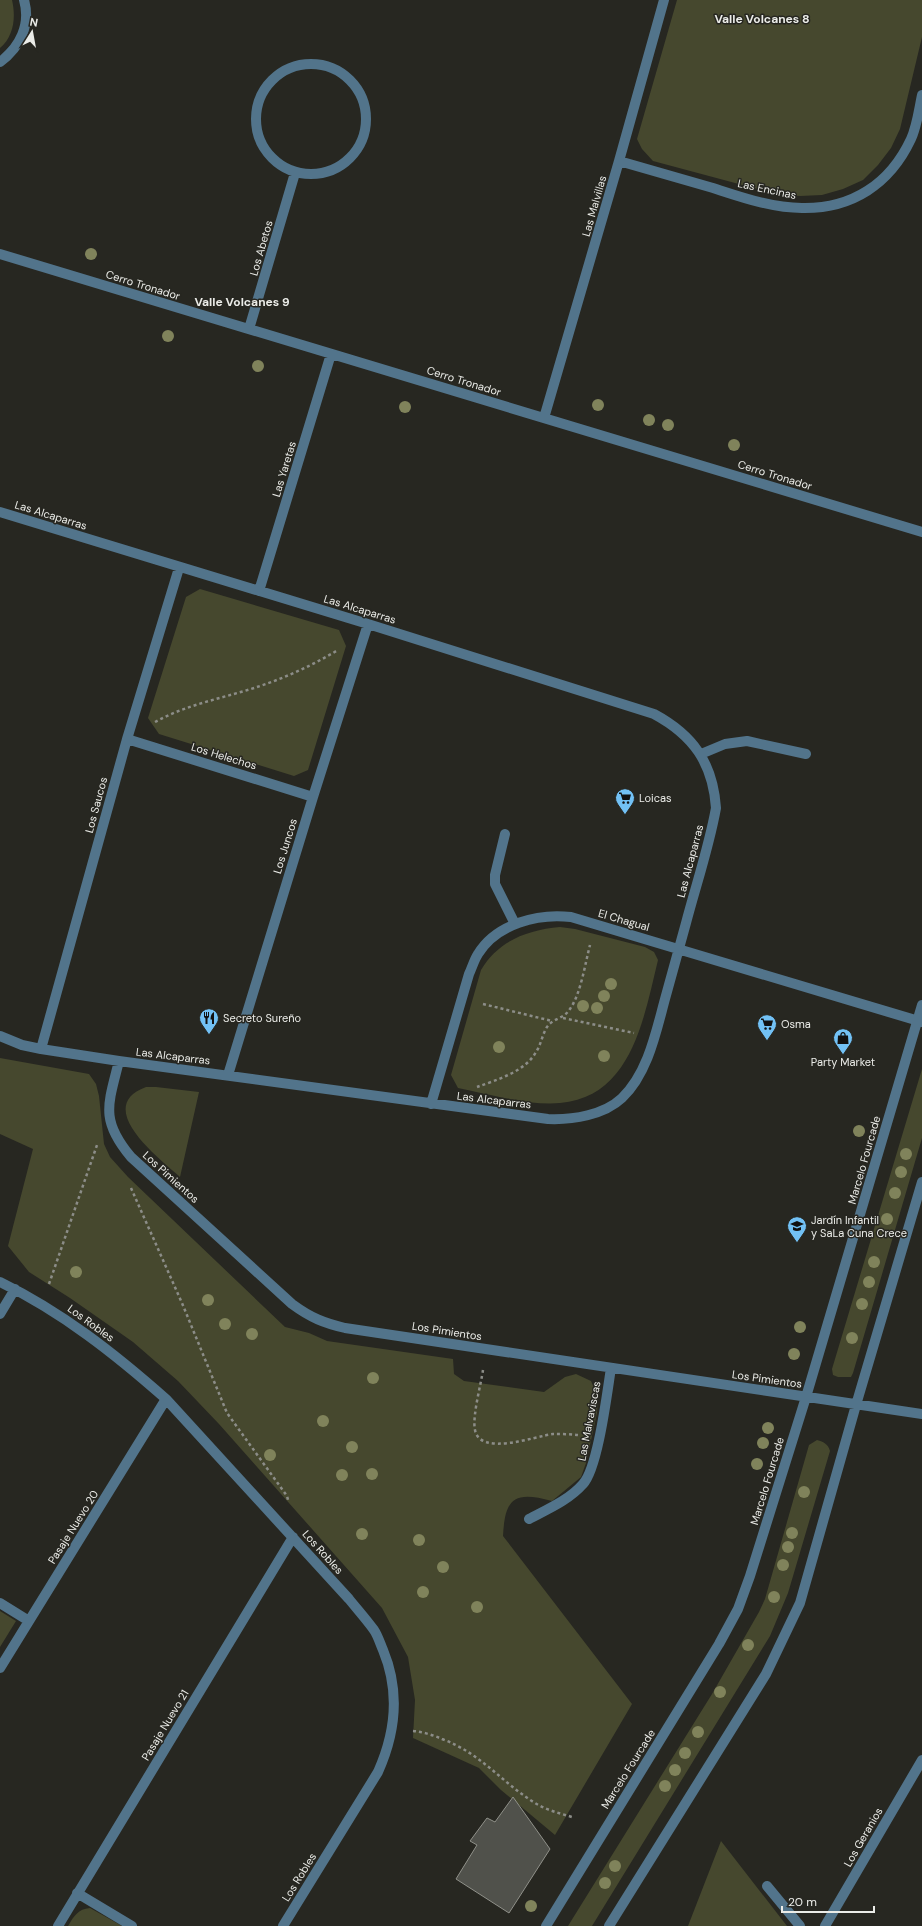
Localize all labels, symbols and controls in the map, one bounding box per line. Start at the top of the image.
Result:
district label: Valle Volcanes 8 [714,11,810,27]
north arrow [12,12,52,52]
text: N [29,15,39,30]
street label: Las Malvillas [579,174,609,238]
street label: Las Encinas [736,176,798,202]
street label: Los Abetos [246,219,276,277]
street label: Cerro Tronador [104,267,182,303]
district label: Valle Volcanes 9 [194,294,290,310]
street label: Cerro Tronador [425,363,503,399]
street label: Las Yaretas [269,439,299,499]
street label: Cerro Tronador [736,457,814,493]
street label: Las Alcaparras [13,497,89,533]
street label: Las Alcaparras [322,591,398,627]
street label: Los Helechos [190,739,258,773]
street label: Los Saucos [82,775,110,835]
supermarket icon: Loicas [614,787,636,815]
place label: Loicas [639,791,672,805]
street label: Los Juncos [270,817,300,875]
street label: Las Alcaparras [674,823,706,899]
street label: El Chagual [597,906,651,934]
restaurant icon: Secreto Sureño [198,1007,220,1035]
place label: Secreto Sureño [223,1011,301,1025]
supermarket icon: Osma [756,1013,778,1041]
place label: Osma [781,1017,811,1031]
shop icon: Party Market [832,1027,854,1055]
street label: Las Alcaparras [135,1044,211,1068]
place label: Party Market [811,1055,875,1069]
street label: Las Alcaparras [456,1088,532,1112]
street label: Marcelo Fourcade [845,1114,883,1206]
street label: Los Pimientos [140,1148,202,1206]
place label: Jardín Infantil y SaLa Cuna Crece [811,1213,907,1240]
school or university icon: Jardín Infantil y SaLa Cuna Crece [786,1215,808,1243]
street label: Los Robles [65,1301,117,1345]
street label: Los Pimientos [411,1319,483,1343]
street label: Los Pimientos [731,1367,803,1391]
street label: Las Malvaviscas [574,1380,604,1462]
street label: Marcelo Fourcade [747,1435,787,1527]
street label: Pasaje Nuevo 20 [45,1488,101,1566]
street label: Los Robles [300,1527,346,1577]
street label: Pasaje Nuevo 21 [138,1687,192,1763]
street label: Marcelo Fourcade [598,1727,658,1811]
street label: Los Geranios [840,1805,886,1869]
street label: Los Robles [279,1850,319,1904]
scale bar [782,1888,874,1914]
text: 20 m [788,1894,817,1910]

